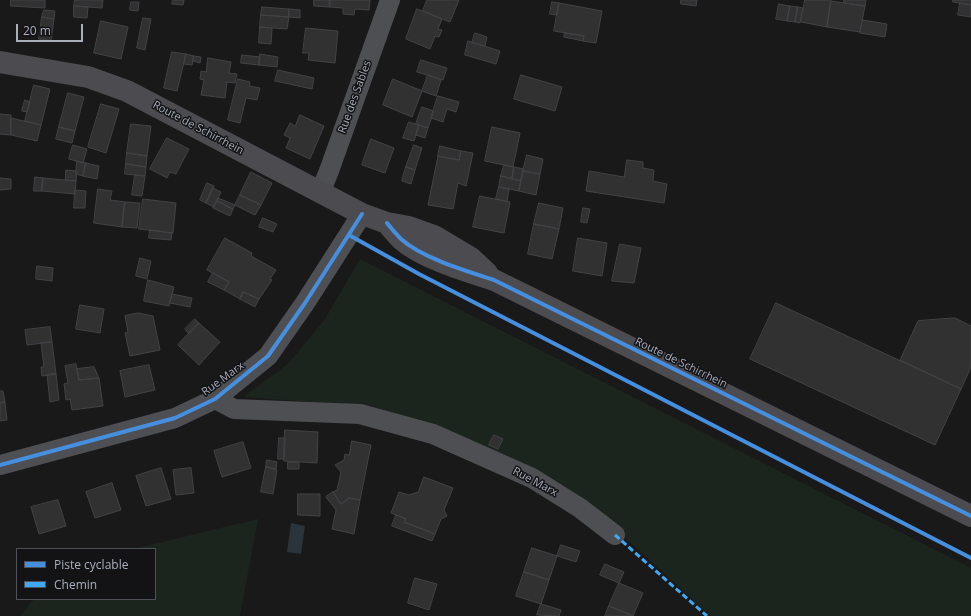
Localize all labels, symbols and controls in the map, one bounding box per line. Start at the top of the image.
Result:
scale bar [18,16,85,42]
text: 20 m [23,22,51,39]
street label: Rue des Sables [336,59,374,135]
street label: Route de Schirrhein [150,98,246,158]
street label: Route de Schirrhein [633,335,729,391]
street label: Rue Marx [199,359,247,399]
street label: Rue Marx [510,465,560,499]
legend [16,548,156,600]
text: Piste cyclable [54,556,128,573]
text: Chemin [54,576,97,593]

